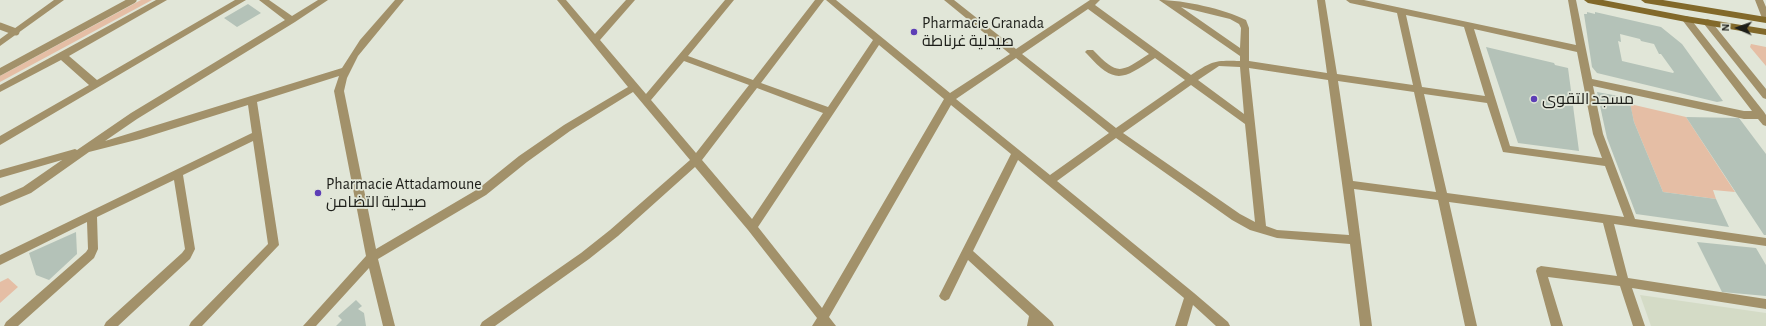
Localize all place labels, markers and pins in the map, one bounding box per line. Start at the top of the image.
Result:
place label: Pharmacie Granada صيدلية غرناطة [922,13,1044,51]
marker: Pharmacie Granada صيدلية غرناطة [909,27,919,37]
place label: مسجد التقوى [1542,89,1634,109]
marker: مسجد التقوى [1529,94,1539,104]
place label: Pharmacie Attadamoune صيدلية التضامن [326,174,482,212]
marker: Pharmacie Attadamoune صيدلية التضامن [313,188,323,198]

